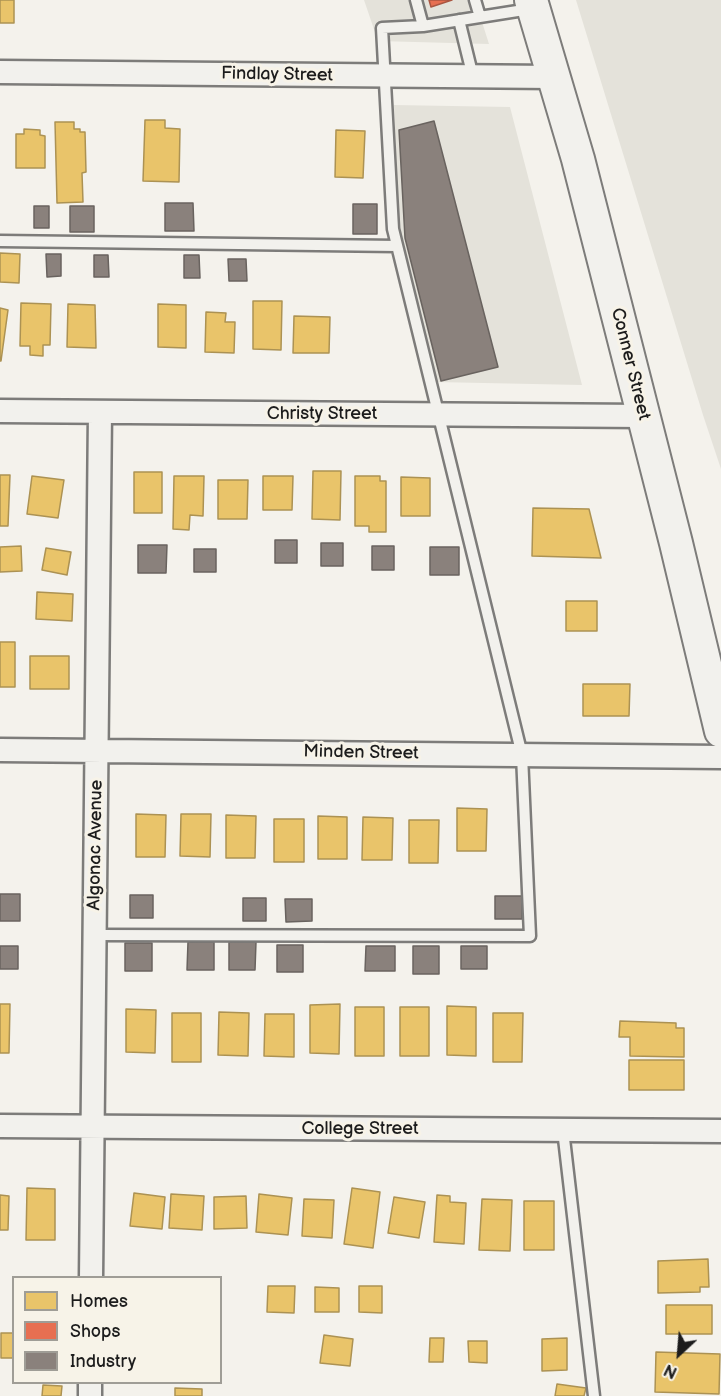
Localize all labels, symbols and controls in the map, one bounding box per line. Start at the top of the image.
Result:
street label: Findlay Street [221,63,333,87]
street label: Conner Street [606,306,654,422]
street label: Christy Street [267,403,377,425]
street label: Minden Street [303,741,419,765]
street label: Algonac Avenue [84,779,108,911]
street label: College Street [302,1118,418,1140]
legend [12,1276,222,1384]
text: Homes [70,1291,128,1312]
text: Shops [70,1321,120,1342]
north arrow [649,1324,709,1384]
text: Industry [70,1351,136,1372]
text: N [661,1359,680,1382]

